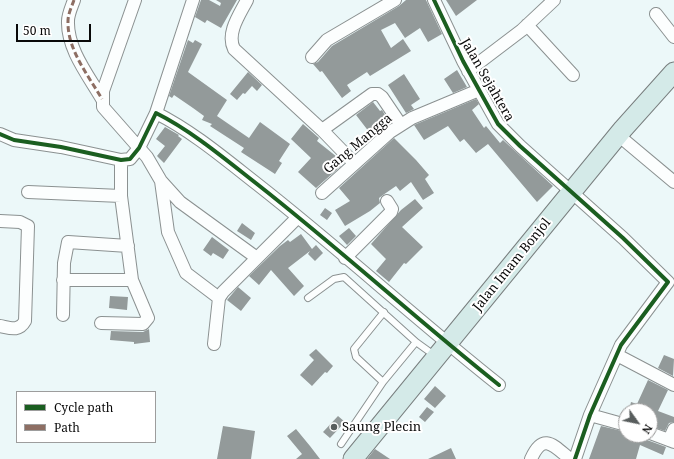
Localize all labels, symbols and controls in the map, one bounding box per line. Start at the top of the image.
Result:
scale bar [18,16,93,42]
text: 50 m [23,22,51,39]
street label: Jalan Sejahtera [457,36,517,124]
street label: Gang Mangga [321,111,395,177]
street label: Jalan Imam Bonjol [470,215,554,315]
legend [16,391,156,443]
text: Cycle path [54,399,113,416]
north arrow [618,403,658,443]
text: Path [54,419,80,436]
place label: Saung Plecin [342,419,421,435]
marker: Saung Plecin [329,422,339,432]
text: N [639,422,656,437]

